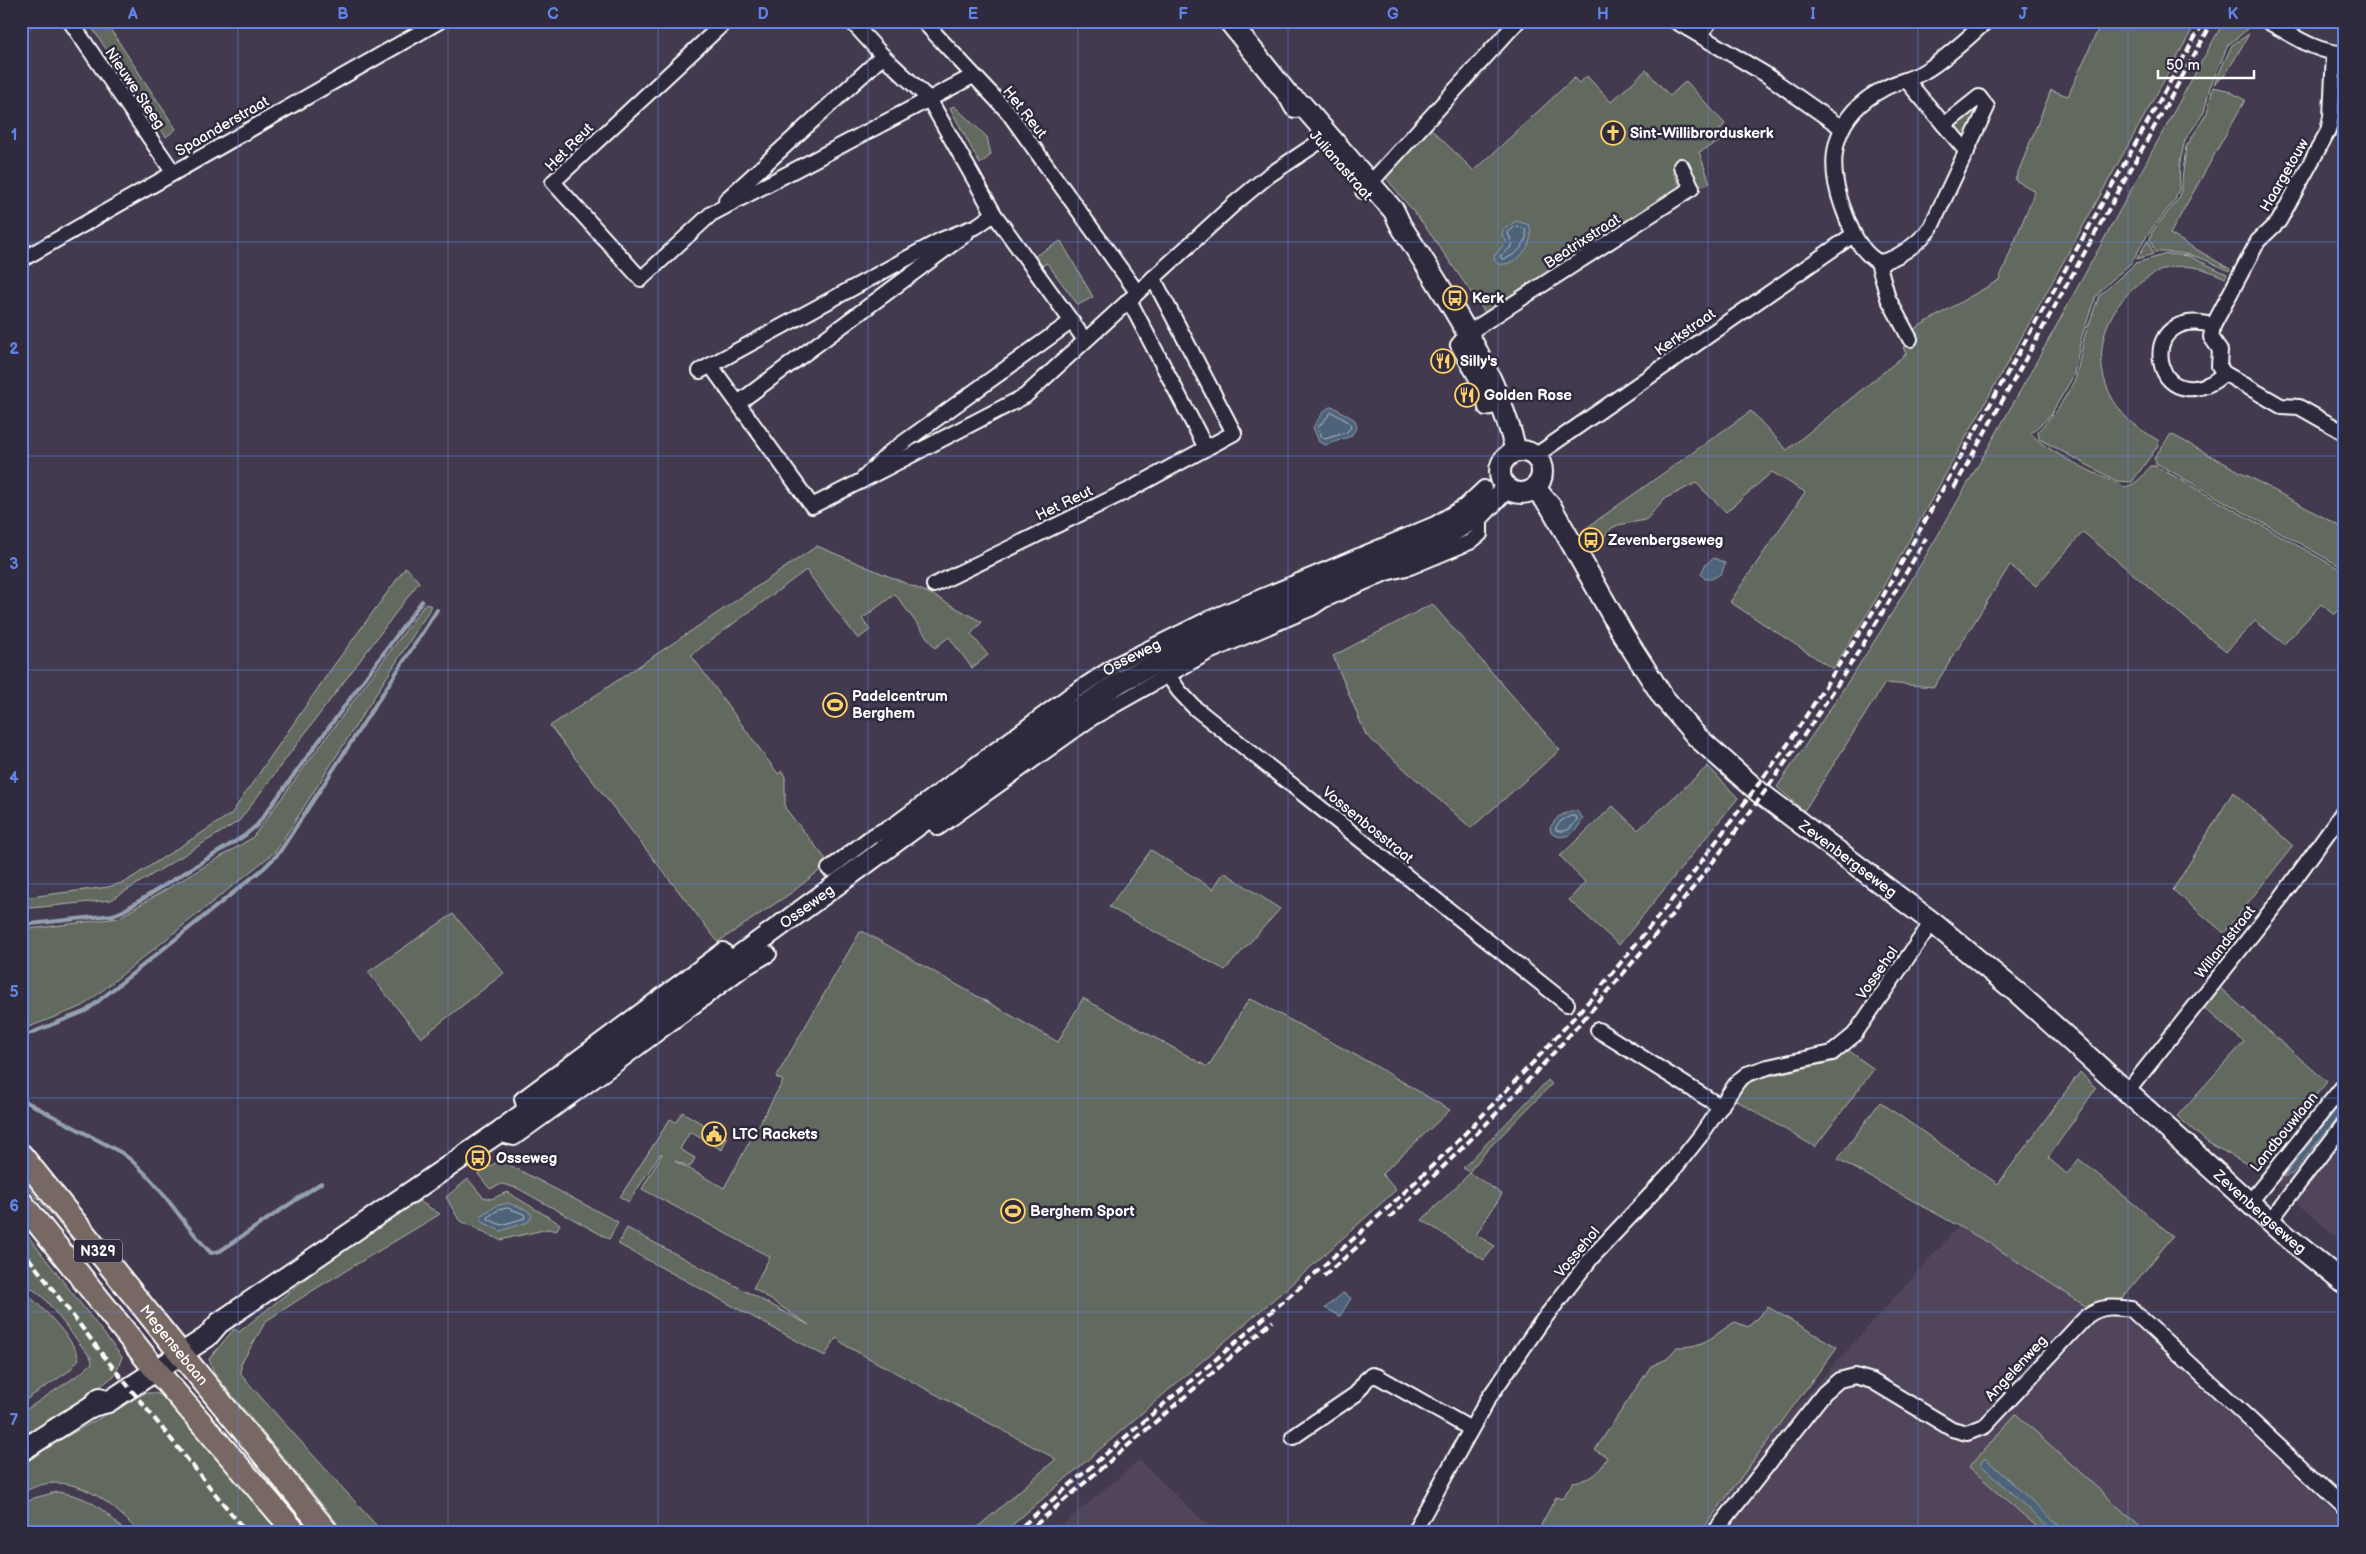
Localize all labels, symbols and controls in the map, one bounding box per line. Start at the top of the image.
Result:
text: A [127,5,138,24]
text: B [337,5,349,24]
text: C [547,5,559,24]
text: D [757,5,769,24]
text: E [968,5,978,24]
text: F [1178,5,1188,24]
text: G [1387,5,1399,24]
text: H [1597,5,1609,24]
text: I [1810,5,1816,24]
text: J [2019,5,2028,24]
text: K [2228,5,2239,24]
street label: Nieuwe Steeg [100,44,169,133]
scale bar [2158,48,2255,80]
text: 50 m [2166,56,2200,75]
street label: Het Reut [998,82,1051,143]
street label: Spaanderstraat [172,92,273,161]
street label: Het Reut [541,119,598,176]
church icon: Sint-Willibrorduskerk [1600,120,1626,146]
place label: Sint-Willibrorduskerk [1630,124,1774,143]
text: 1 [11,126,17,145]
street label: Julianastraat [1305,126,1377,205]
street label: Haargetouw [2256,135,2313,215]
street label: Beatrixstraat [1541,210,1624,273]
bus stop icon: Kerk [1442,285,1468,311]
place label: Kerk [1472,289,1504,308]
street label: Kerkstraat [1651,304,1720,360]
text: 2 [9,340,19,359]
restaurant icon: Silly's [1430,348,1456,374]
place label: Silly's [1460,352,1497,371]
restaurant icon: Golden Rose [1454,382,1480,408]
place label: Golden Rose [1484,386,1572,405]
street label: Het Reut [1033,481,1096,525]
bus stop icon: Zevenbergseweg [1578,527,1604,553]
place label: Zevenbergseweg [1608,531,1723,550]
text: 3 [9,555,19,574]
street label: Osseweg [1099,635,1164,681]
place label: Padelcentrum Berghem [852,687,948,723]
sports icon: Padelcentrum Berghem [822,692,848,718]
text: 4 [9,769,19,788]
street label: Vossenbosstraat [1318,783,1418,868]
street label: Zevenbergseweg [1794,816,1900,902]
street label: Osseweg [776,881,838,933]
street label: Willandstraat [2191,902,2260,983]
street label: Vossehol [1852,943,1903,1004]
text: 5 [9,983,19,1002]
street label: Landbouwlaan [2246,1088,2322,1176]
public building icon: LTC Rackets [701,1121,727,1147]
place label: LTC Rackets [732,1125,818,1144]
bus stop icon: Osseweg [465,1145,491,1171]
place label: Osseweg [496,1149,557,1168]
street label: Zevenbergseweg [2209,1165,2310,1258]
text: 6 [9,1197,19,1216]
sports icon: Berghem Sport [1000,1198,1026,1224]
place label: Berghem Sport [1030,1202,1135,1221]
street label: Vossehol [1551,1223,1604,1282]
road number: N329 [74,1240,122,1262]
street label: Megensebaan [135,1301,212,1390]
street label: Angelenweg [1981,1331,2052,1405]
text: 7 [10,1411,19,1430]

